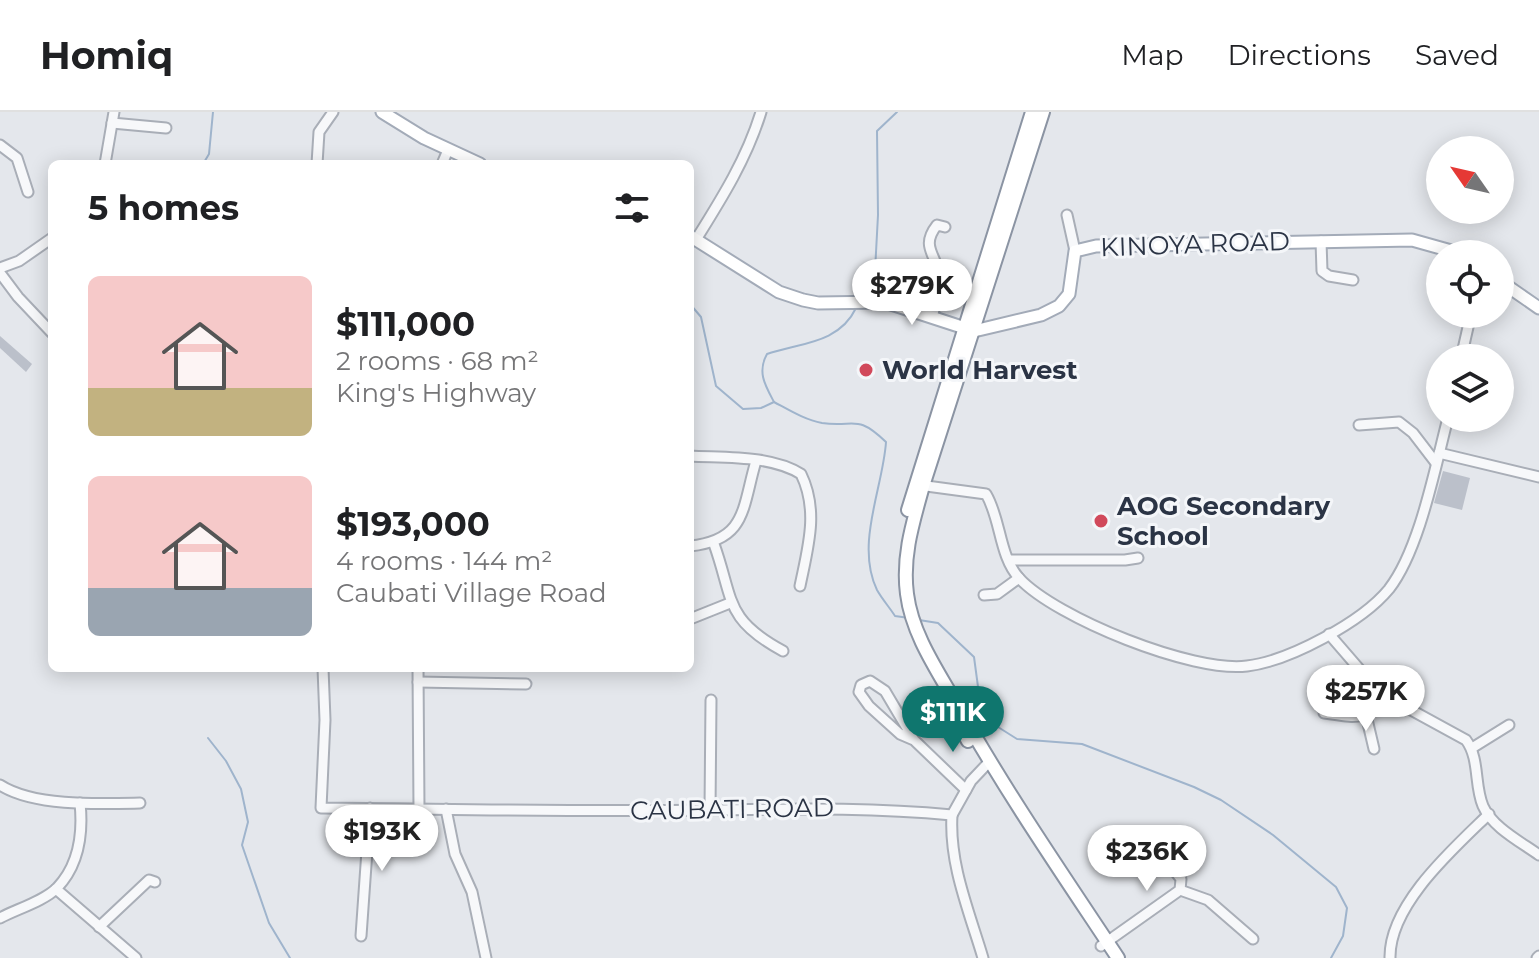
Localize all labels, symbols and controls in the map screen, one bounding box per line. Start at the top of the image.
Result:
text: Homiq [40,32,173,79]
text: Map [1121,38,1183,72]
text: Directions [1227,38,1371,72]
text: Saved [1415,38,1499,72]
north arrow [1426,136,1514,224]
map controls [1426,136,1514,432]
icon: filters [610,186,654,230]
text: 5 homes [88,187,239,229]
street label: KINOYA ROAD [1100,225,1290,263]
button: locate [1426,240,1514,328]
pin: $279K [856,259,968,327]
text: $279K [870,269,954,301]
text: $111,000 [336,303,475,345]
icon: home [152,308,248,404]
button: layers [1426,344,1514,432]
text: 2 rooms · 68 m² [336,345,539,377]
place label: World Harvest [882,354,1077,386]
marker: World Harvest [857,361,875,379]
text: King's Highway [336,377,536,409]
place label: AOG Secondary School [1116,490,1331,552]
text: $193,000 [336,503,490,545]
icon: home [152,508,248,604]
marker: AOG Secondary School [1092,512,1110,530]
text: 4 rooms · 144 m² [336,545,552,577]
text: Caubati Village Road [336,577,607,609]
pin: $257K [1310,665,1422,733]
text: $257K [1325,675,1407,707]
pin: $111K [897,686,1009,754]
text: $111K [920,696,986,728]
street label: CAUBATI ROAD [630,791,834,827]
pin: $193K [326,805,438,873]
text: $193K [343,815,421,847]
pin: $236K [1091,825,1203,893]
text: $236K [1105,835,1189,867]

